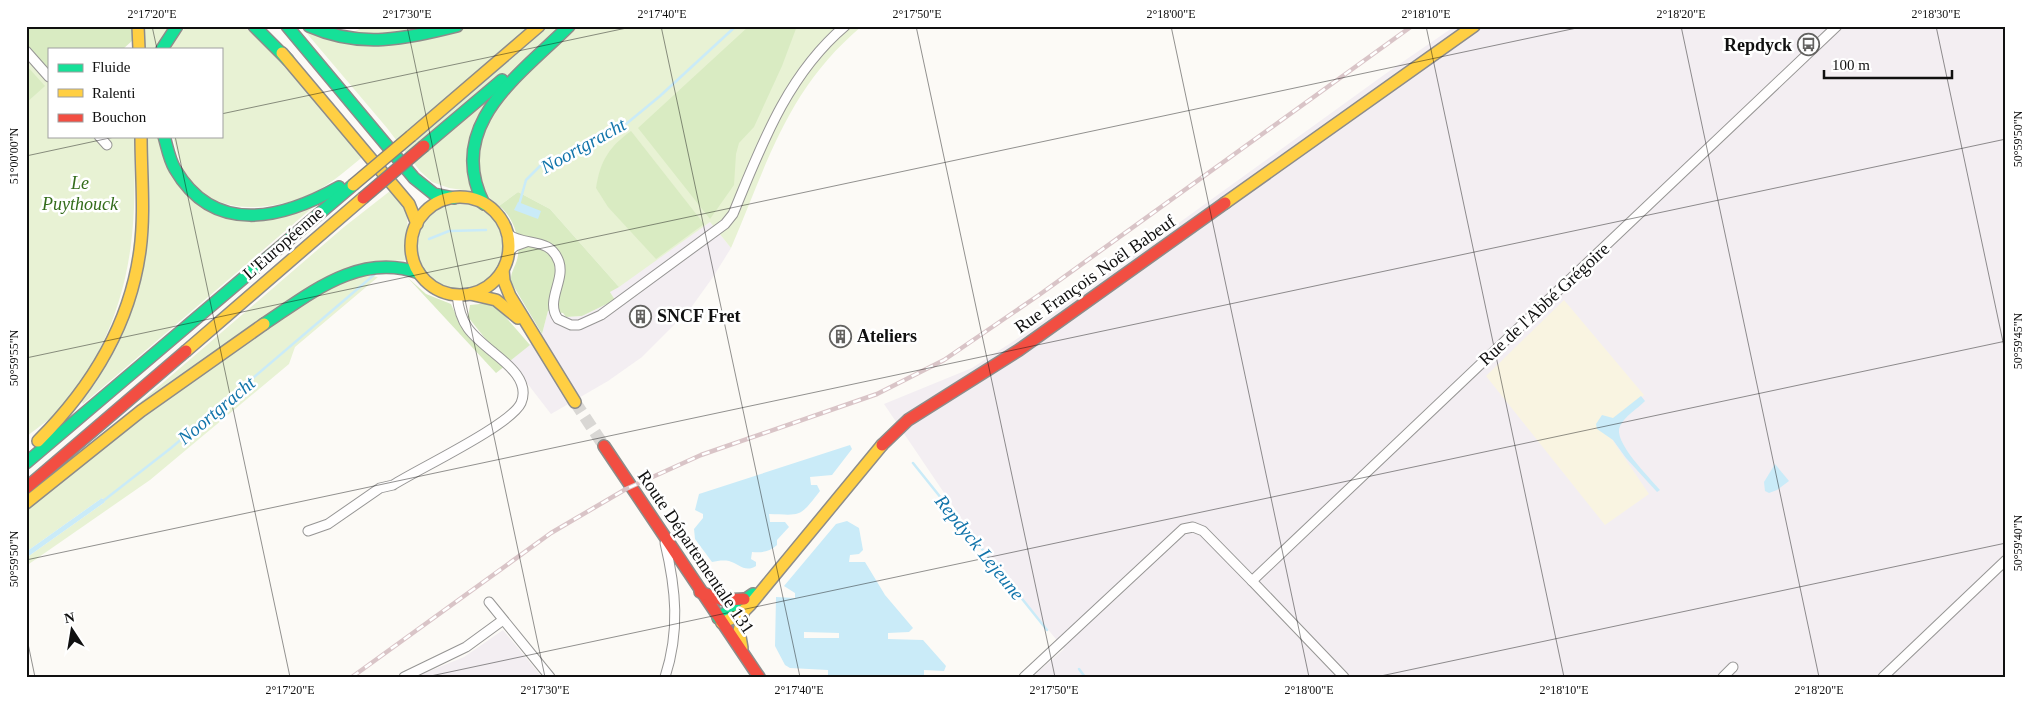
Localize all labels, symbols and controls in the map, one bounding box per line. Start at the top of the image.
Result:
text: 2°17'20"E [127,7,177,21]
text: 2°17'30"E [382,7,432,21]
text: 2°17'40"E [637,7,687,21]
text: 2°17'50"E [892,7,942,21]
text: 2°18'00"E [1146,7,1196,21]
text: 2°18'10"E [1401,7,1451,21]
text: 2°18'20"E [1656,7,1706,21]
text: 2°18'30"E [1911,7,1961,21]
bus stop icon: Repdyck [1796,33,1820,57]
place label: Repdyck [1724,35,1792,55]
legend [48,48,222,138]
scale bar [1824,48,1952,80]
text: 100 m [1832,57,1870,73]
text: Fluide [92,59,131,75]
text: Ralenti [92,85,135,101]
text: Bouchon [92,109,147,125]
text: 50°59'50"N [2011,110,2025,167]
water label: Noortgracht [536,113,630,178]
text: 51°00'00"N [7,127,21,184]
park label: Le Puythouck [41,173,119,214]
street label: L'Européenne [239,203,327,283]
street label: Rue François Noël Babeuf [1011,211,1179,337]
street label: Rue de l'Abbé Grégoire [1475,238,1613,370]
building icon: SNCF Fret [629,304,653,328]
place label: SNCF Fret [657,306,740,326]
text: 50°59'45"N [2011,312,2025,369]
building icon: Ateliers [829,324,853,348]
place label: Ateliers [857,326,917,346]
text: 50°59'55"N [7,329,21,386]
water label: Noortgracht [173,372,260,449]
street label: Route Départementale 131 [634,466,758,638]
water label: Repdyck Lejeune [930,490,1028,604]
text: 50°59'40"N [2011,514,2025,571]
text: 50°59'50"N [7,530,21,587]
north arrow [48,606,98,656]
text: N [63,609,76,626]
text: 2°17'20"E [265,683,315,697]
text: 2°17'30"E [520,683,570,697]
text: 2°17'40"E [774,683,824,697]
text: 2°17'50"E [1029,683,1079,697]
text: 2°18'00"E [1284,683,1334,697]
text: 2°18'10"E [1539,683,1589,697]
text: 2°18'20"E [1794,683,1844,697]

